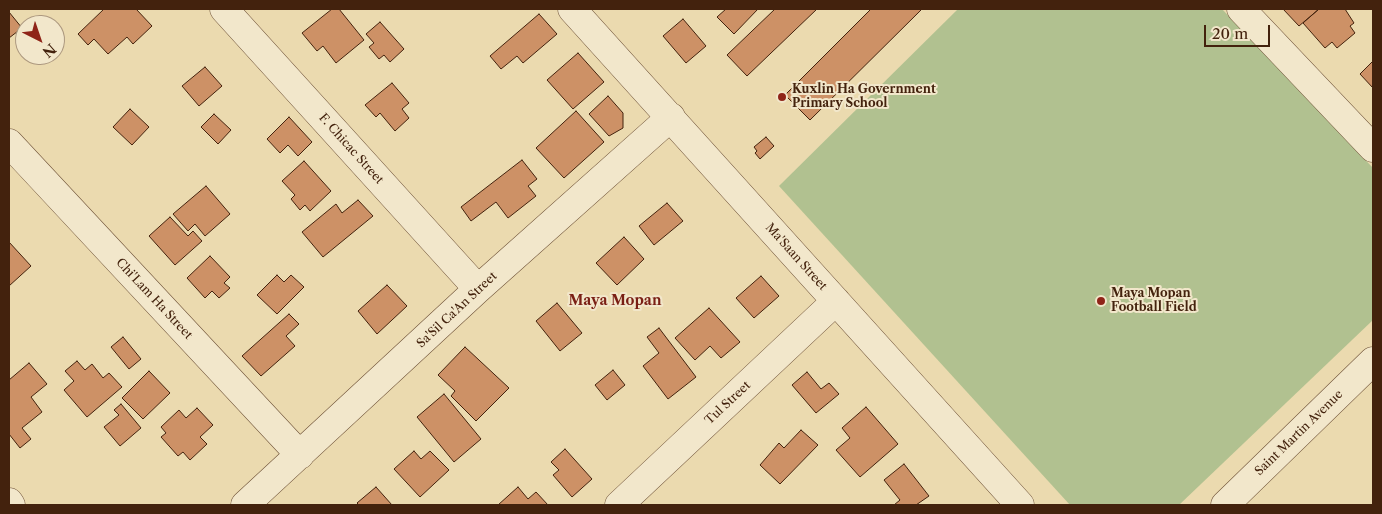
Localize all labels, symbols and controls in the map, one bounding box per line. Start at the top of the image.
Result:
north arrow [15,15,65,65]
scale bar [1207,15,1273,47]
text: 20 m [1212,24,1248,43]
text: N [39,40,60,61]
place label: Kuxlin Ha Government Primary School [792,83,936,111]
marker: Kuxlin Ha Government Primary School [776,91,788,103]
street label: F. Chicac Street [316,111,386,187]
street label: Ma'Saan Street [762,220,830,294]
street label: Chi'Lam Ha Street [113,256,195,342]
street label: Sa'Sil Ca'An Street [414,269,500,351]
place label: Maya Mopan Football Field [1111,287,1197,315]
district label: Maya Mopan [568,293,662,309]
marker: Maya Mopan Football Field [1095,295,1107,307]
street label: Tul Street [702,378,754,428]
street label: Saint Martin Avenue [1252,387,1346,479]

